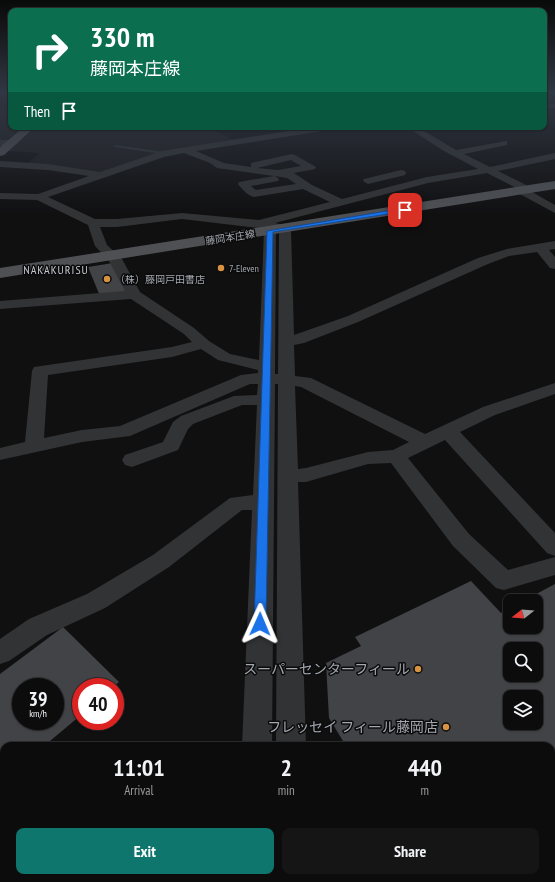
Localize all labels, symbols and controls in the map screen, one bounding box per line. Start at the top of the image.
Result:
text: 330 m [90,18,154,55]
icon: right [24,24,76,76]
text: 藤岡本庄線 [90,57,180,80]
icon: arrive [58,100,80,122]
text: Then [24,102,50,121]
pin [388,193,422,227]
icon: arrive [394,199,416,221]
street label: 藤岡本庄線 [204,227,256,248]
district label: NAKAKURISU [23,262,89,277]
place label: 7-Eleven [229,262,259,275]
marker: 7-Eleven [216,263,226,273]
place label: （株）藤岡戸田書店 [115,273,205,286]
marker: （株）藤岡戸田書店 [102,274,112,284]
north arrow [503,594,543,634]
map controls [503,594,543,730]
position arrow [239,603,281,645]
button: search [503,642,543,682]
place label: スーパーセンターフィール [243,660,410,678]
marker: スーパーセンターフィール [413,664,423,674]
speed limit sign: 40 [72,678,124,730]
text: 39 [28,686,48,712]
button: layers [503,690,543,730]
text: km/h [29,707,47,720]
place label: フレッセイ フィール藤岡店 [267,718,438,736]
marker: フレッセイ フィール藤岡店 [441,722,451,732]
text: 11:01 [113,752,165,783]
text: 2 [280,752,292,783]
text: 440 [408,752,442,783]
text: Arrival [124,782,154,799]
text: min [278,782,295,799]
text: m [421,782,429,799]
button: Exit [16,828,274,874]
button: Share [282,828,539,874]

